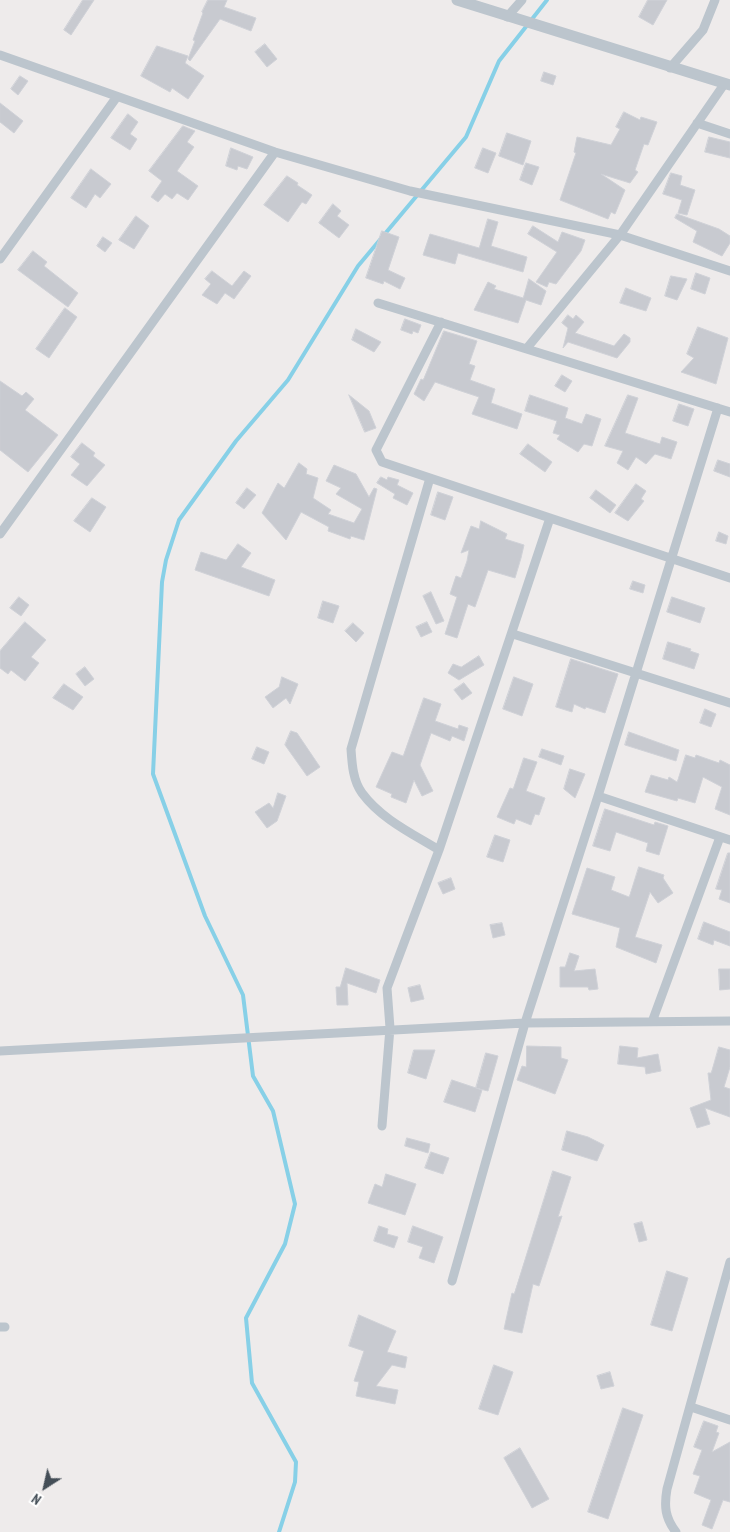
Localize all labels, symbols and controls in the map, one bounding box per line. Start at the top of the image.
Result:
north arrow [20,1462,70,1512]
text: N [28,1490,45,1509]

